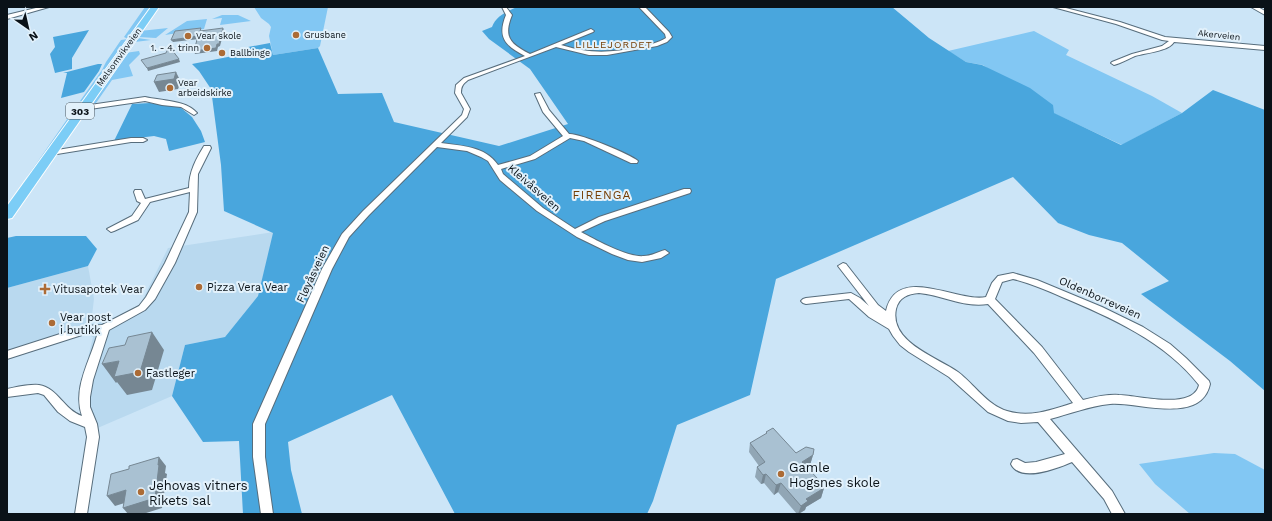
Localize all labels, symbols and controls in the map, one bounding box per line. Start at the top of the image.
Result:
north arrow [8,8,48,48]
street label: Melsomvikveien [95,26,143,88]
text: N [26,28,40,44]
street label: Akerveien [1197,28,1241,42]
marker: Grusbane [291,30,301,40]
place label: Grusbane [304,30,346,40]
marker: Vear skole [183,31,193,41]
place label: Vear skole [196,31,241,41]
district label: LILLEJORDET [575,39,653,50]
place label: 1. - 4. trinn [151,43,199,53]
marker: 1. - 4. trinn [202,43,212,53]
marker: Ballbinge [217,48,227,58]
place label: Ballbinge [230,48,270,58]
place label: Vear arbeidskirke [178,78,232,98]
marker: Vear arbeidskirke [165,83,175,93]
road number: 303 [66,103,94,119]
street label: Kleivåsveien [505,162,563,214]
district label: FIRENGA [573,188,631,202]
street label: Fløyåsveien [294,243,332,305]
street label: Oldenborreveien [1057,274,1143,322]
place label: Pizza Vera Vear [207,281,289,294]
marker: Pizza Vera Vear [194,282,204,292]
place label: Vitusapotek Vear [53,283,144,296]
marker: Vitusapotek Vear [40,284,50,294]
place label: Vear post i butikk [60,311,111,337]
marker: Vear post i butikk [47,318,57,328]
place label: Fastleger [146,367,196,380]
marker: Fastleger [133,368,143,378]
place label: Gamle Hogsnes skole [789,460,880,490]
marker: Gamle Hogsnes skole [776,469,786,479]
place label: Jehovas vitners Rikets sal [149,478,248,508]
marker: Jehovas vitners Rikets sal [136,487,146,497]

